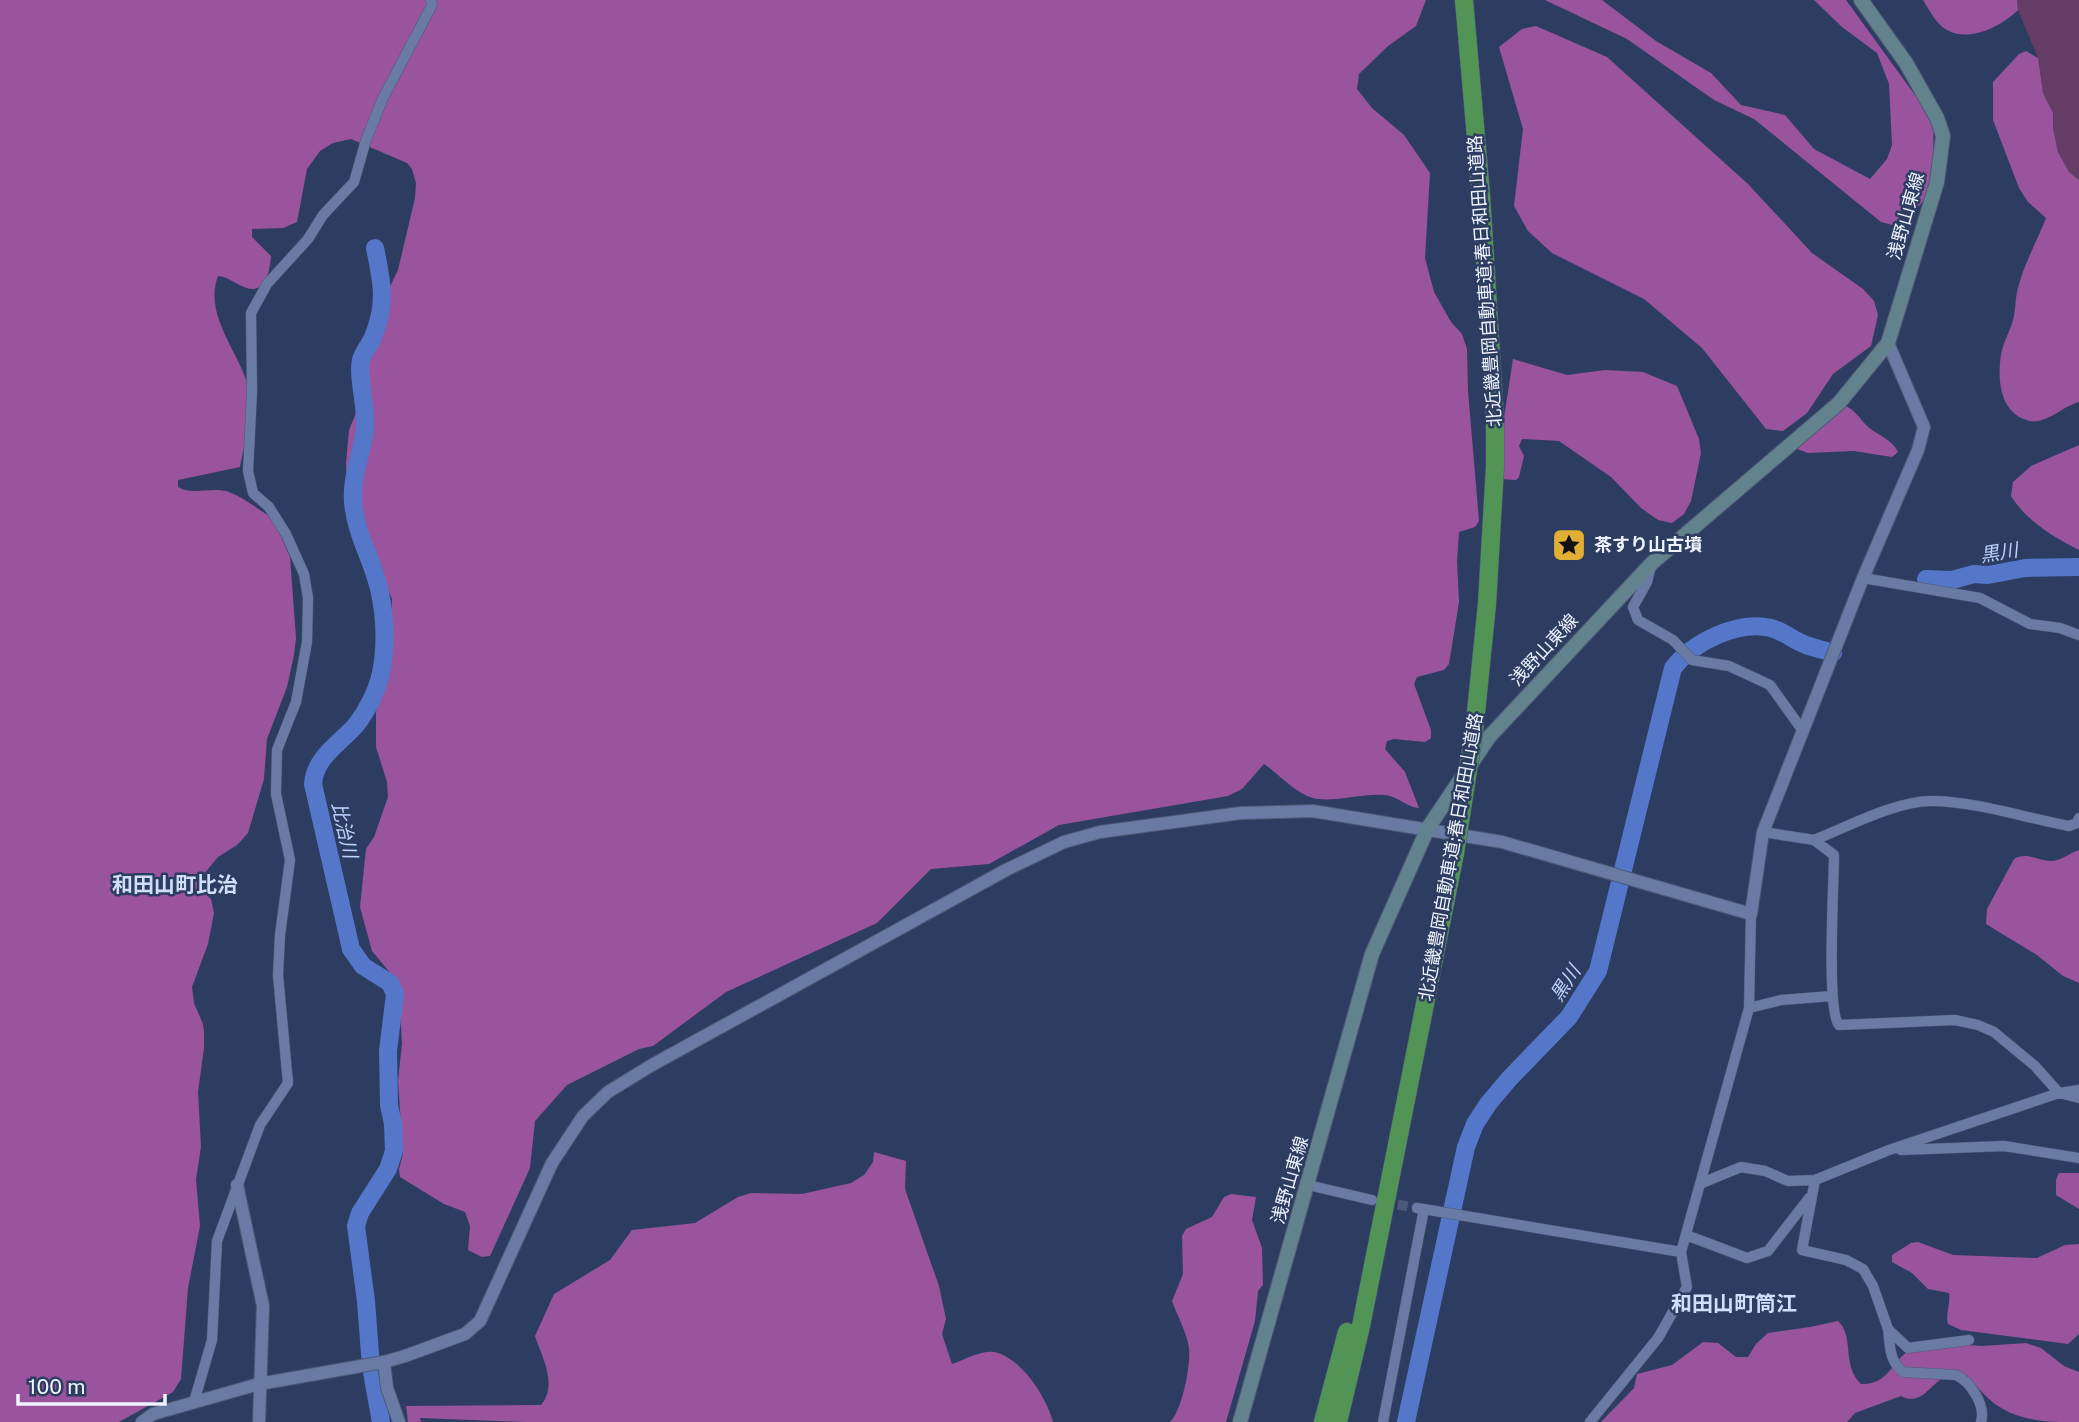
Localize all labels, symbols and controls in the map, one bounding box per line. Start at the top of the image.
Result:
street label: 北近畿豊岡自動車道;春日和田山道路 [1464,134,1505,428]
street label: 浅野山東線 [1883,170,1928,262]
place icon: 茶すり山古墳 [1550,526,1588,564]
place label: 茶すり山古墳 [1594,534,1702,555]
water label: 黒川 [1979,538,2021,566]
street label: 浅野山東線 [1505,610,1582,690]
street label: 北近畿豊岡自動車道;春日和田山道路 [1415,711,1486,1003]
water label: 比治川 [328,800,363,862]
district label: 和田山町比治 [112,872,238,897]
water label: 黒川 [1545,959,1586,1005]
street label: 浅野山東線 [1267,1134,1312,1226]
district label: 和田山町筒江 [1671,1291,1797,1316]
scale bar [18,1362,164,1406]
text: 100 m [28,1374,85,1399]

